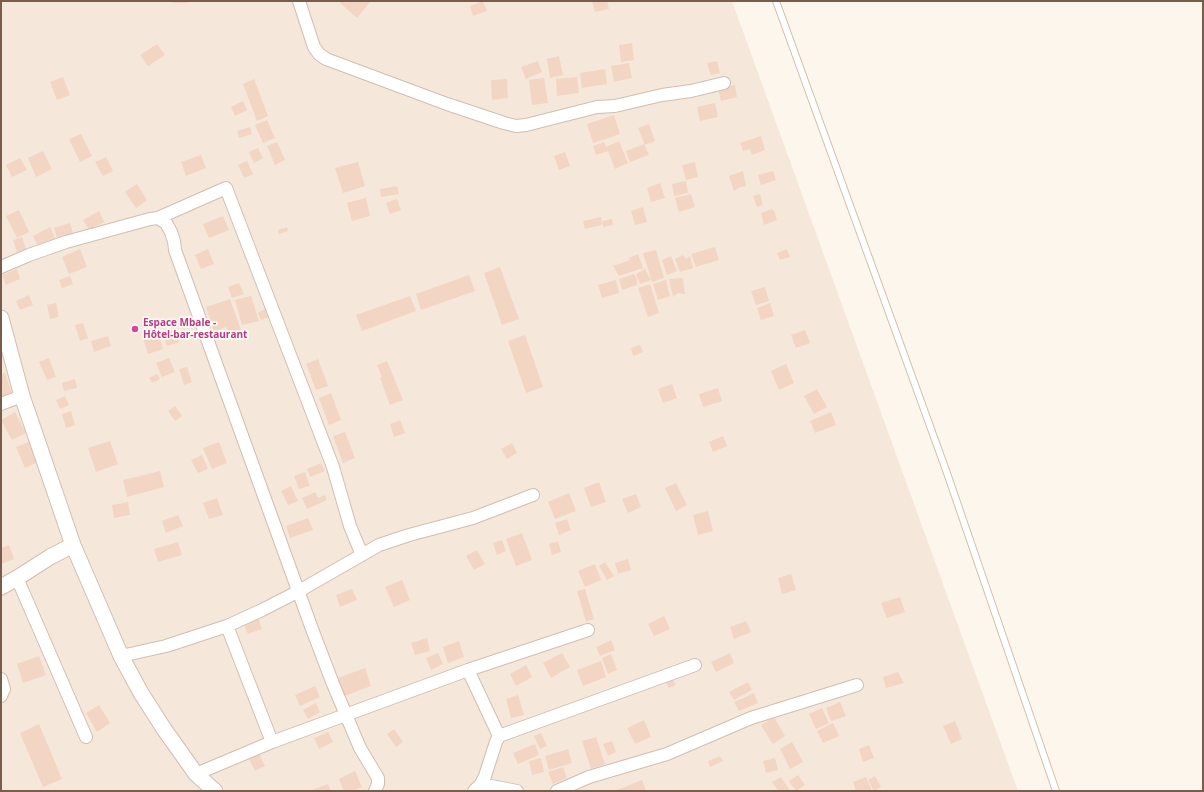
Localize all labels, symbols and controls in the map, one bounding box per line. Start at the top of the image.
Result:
place label: Espace Mbale - Hôtel-bar-restaurant [143,317,247,340]
marker: Espace Mbale - Hôtel-bar-restaurant [130,324,140,334]

